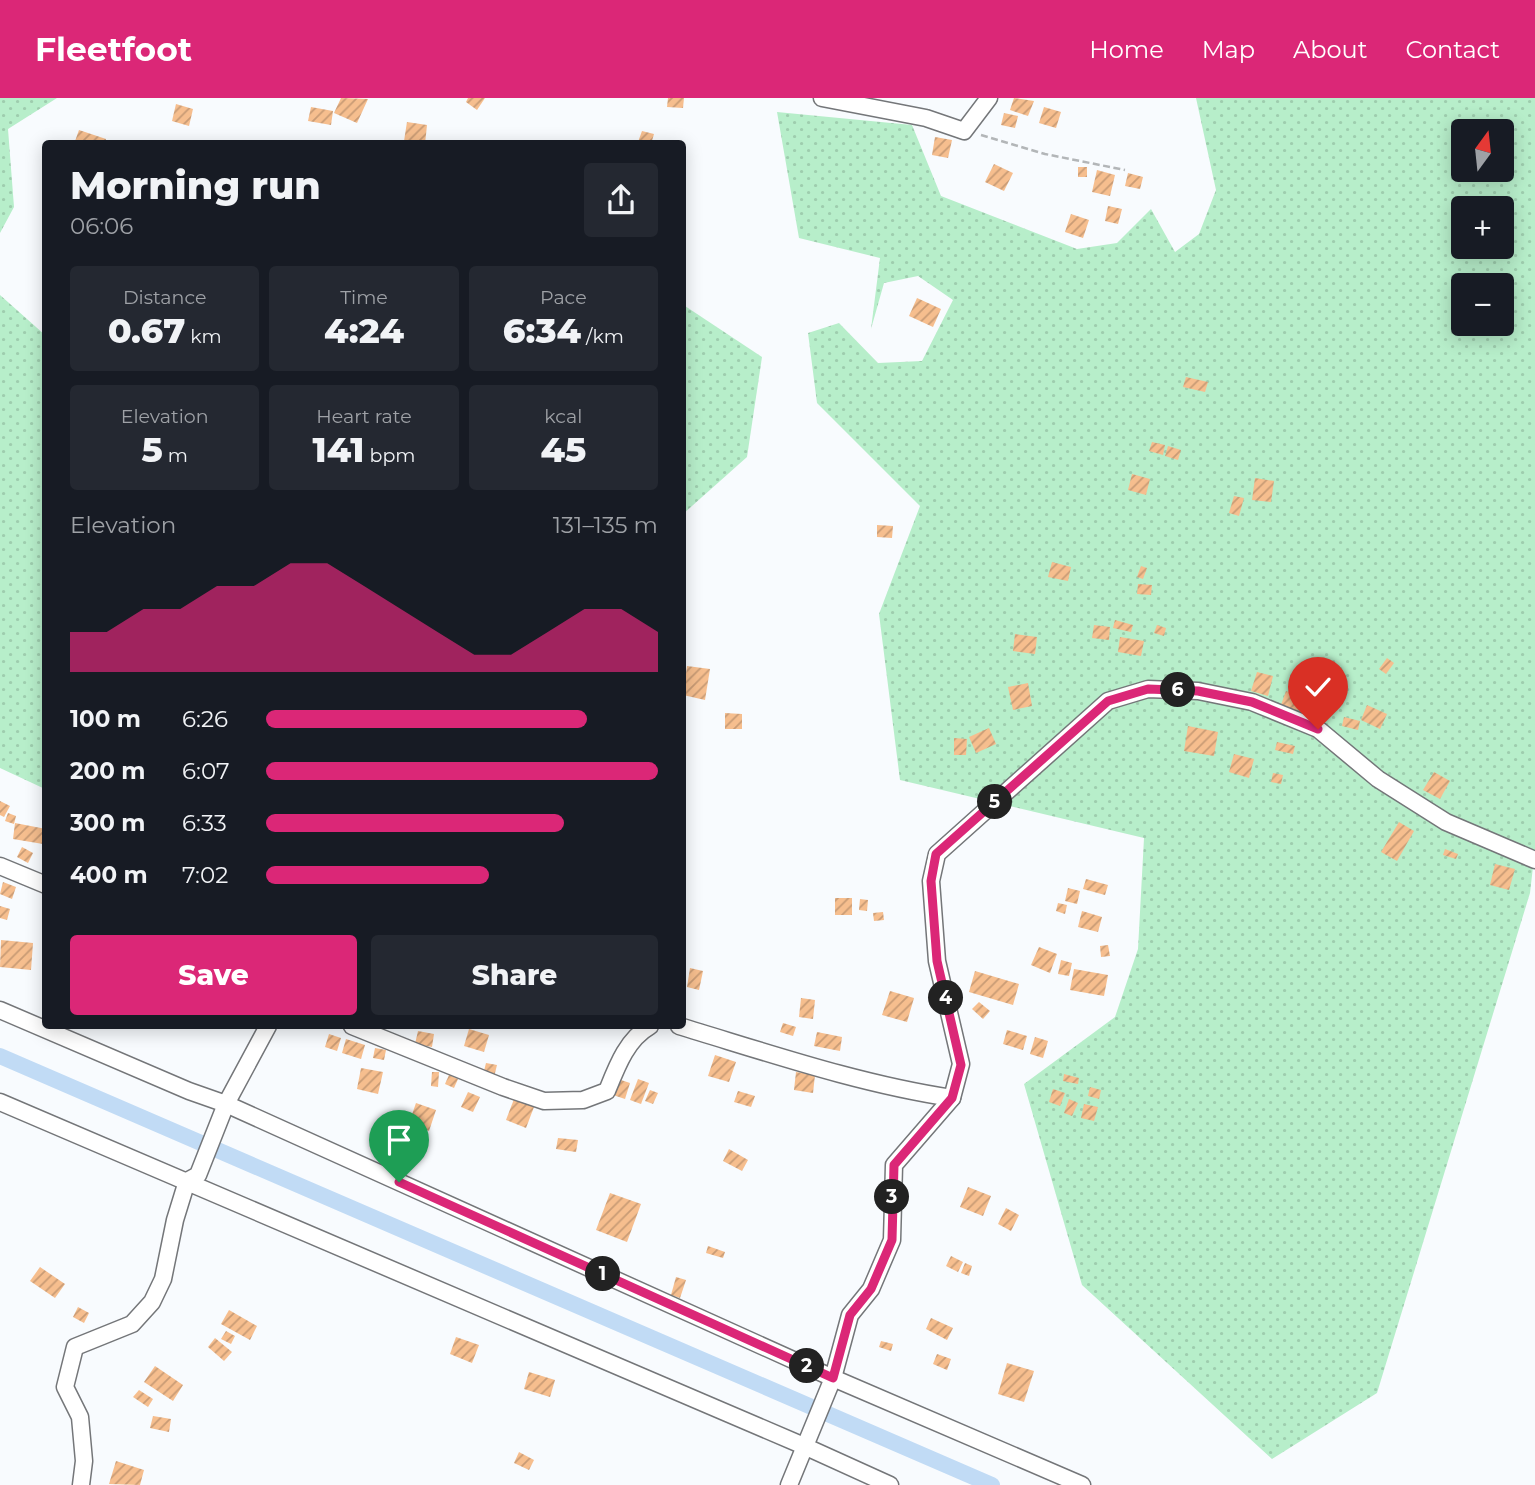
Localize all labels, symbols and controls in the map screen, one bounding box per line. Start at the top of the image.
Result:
text: Fleetfoot [35,29,192,69]
text: Home [1089,35,1164,64]
text: Map [1202,35,1255,64]
text: About [1293,35,1367,64]
text: Contact [1405,35,1500,64]
north arrow [1451,119,1514,182]
map controls [1451,119,1514,336]
text: Morning run [70,162,321,209]
button: share [584,163,658,237]
button: + [1451,196,1514,259]
text: 06:06 [70,212,133,240]
button: − [1451,273,1514,336]
text: Distance [123,286,206,309]
text: Time [340,286,388,309]
text: Pace [540,286,587,309]
text: 0.67 [108,309,185,352]
text: 4:24 [324,309,404,352]
text: 6:34 [503,309,581,352]
text: km [185,325,222,348]
text: /km [581,325,624,348]
text: Elevation [121,405,209,428]
text: Heart rate [316,405,412,428]
text: kcal [544,405,582,428]
text: 5 [141,428,163,471]
text: 141 [313,428,365,471]
text: 45 [540,428,586,471]
text: m [163,444,188,467]
text: bpm [365,444,415,467]
text: Elevation [70,511,176,539]
text: 131–135 m [553,511,658,539]
pin [1288,657,1348,729]
icon: check [1299,668,1337,706]
pin: 6 [1160,672,1196,708]
text: 6 [1171,678,1184,701]
text: 100 m [70,705,141,733]
text: 6:26 [182,705,228,733]
text: 200 m [70,757,145,785]
text: 6:07 [182,757,229,785]
pin: 5 [978,784,1012,820]
text: 5 [989,790,1000,813]
text: 300 m [70,809,146,837]
text: 6:33 [182,809,227,837]
text: 400 m [70,861,148,889]
text: 7:02 [182,861,228,889]
button: Save [70,935,357,1015]
button: Share [371,935,658,1015]
pin: 4 [928,981,964,1016]
text: 4 [939,986,952,1009]
pin [369,1110,429,1182]
icon: arrive [380,1121,418,1159]
pin: 3 [874,1180,910,1214]
text: 3 [886,1185,897,1208]
pin: 1 [586,1256,620,1292]
text: 1 [599,1262,606,1285]
pin: 2 [790,1348,824,1384]
text: 2 [801,1354,812,1377]

